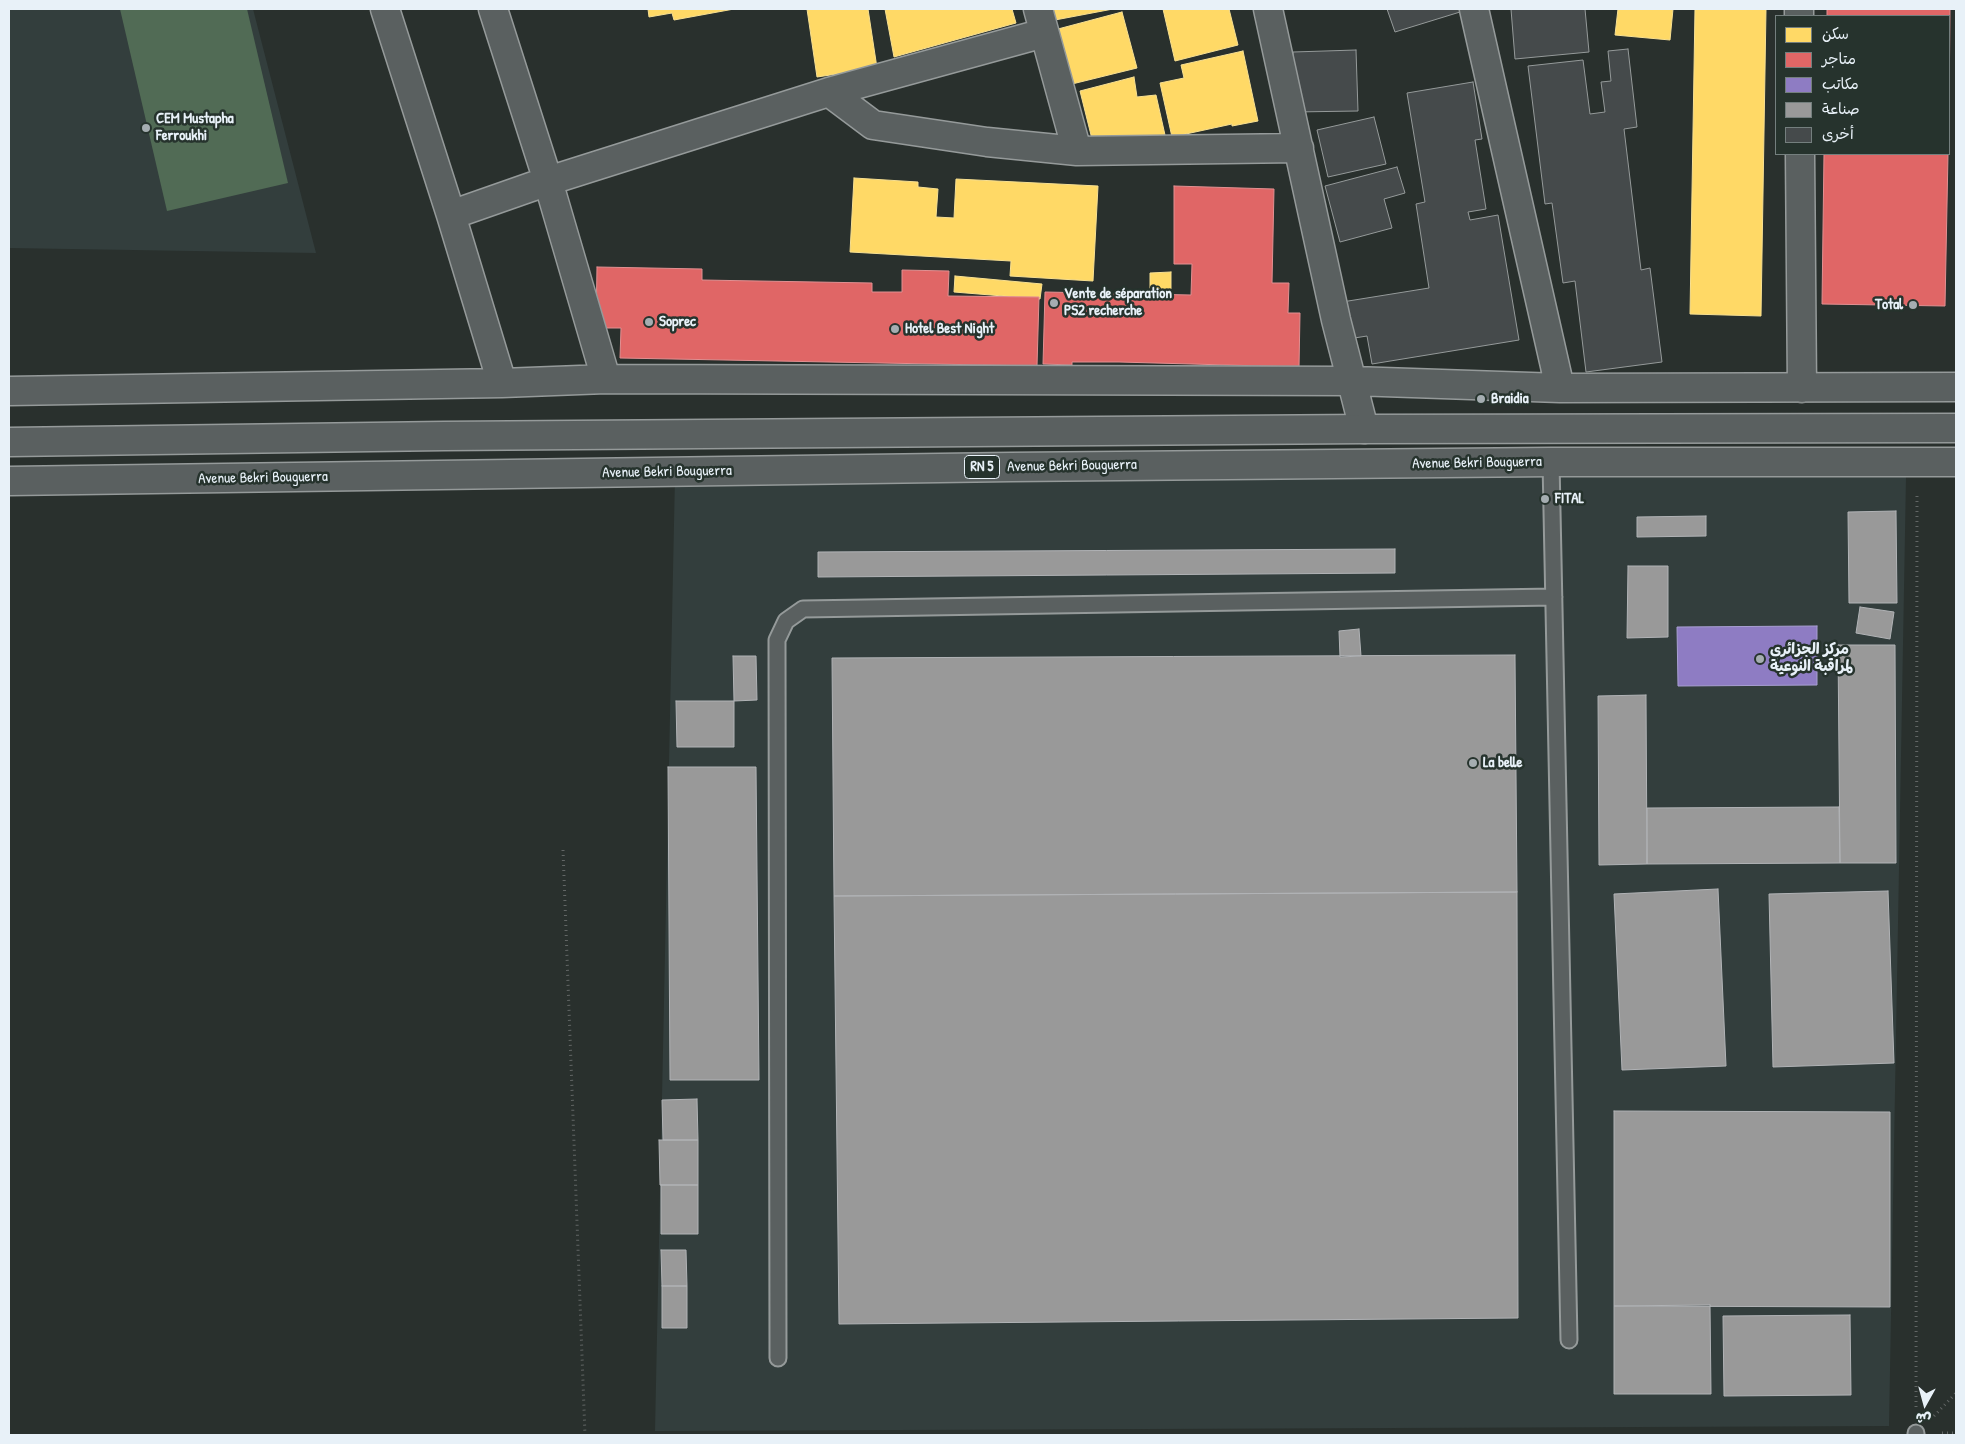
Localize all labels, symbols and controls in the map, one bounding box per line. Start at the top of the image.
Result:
legend [1775,15,1950,155]
text: سكن [1822,23,1849,44]
text: متاجر [1822,48,1856,69]
text: مكاتب [1822,73,1859,94]
text: صناعة [1822,98,1860,119]
place label: CEM Mustapha Ferroukhi [156,110,234,145]
marker: CEM Mustapha Ferroukhi [140,122,152,134]
text: أخرى [1822,123,1854,144]
place label: Vente de séparation PS2 recherche [1064,285,1172,320]
place label: Total [1875,296,1903,314]
marker: Vente de séparation PS2 recherche [1048,297,1060,309]
marker: Total [1907,299,1919,311]
place label: Soprec [659,313,696,331]
marker: Soprec [643,316,655,328]
place label: Hotel Best Night [905,320,994,338]
marker: Hotel Best Night [889,323,901,335]
place label: Braidia [1491,390,1529,408]
marker: Braidia [1475,393,1487,405]
street label: Avenue Bekri Bouguerra [1412,453,1542,473]
road number: RN 5 [964,456,1000,478]
street label: Avenue Bekri Bouguerra [1007,456,1137,476]
street label: Avenue Bekri Bouguerra [602,462,732,482]
street label: Avenue Bekri Bouguerra [198,468,328,488]
place label: FITAL [1555,490,1584,508]
marker: FITAL [1539,493,1551,505]
place label: مركز الجزائري لمراقبة النوعية [1770,641,1853,676]
marker: مركز الجزائري لمراقبة النوعية [1754,653,1766,665]
place label: La belle [1483,754,1522,772]
marker: La belle [1467,757,1479,769]
north arrow [1900,1379,1950,1429]
text: ش [1914,1409,1932,1430]

